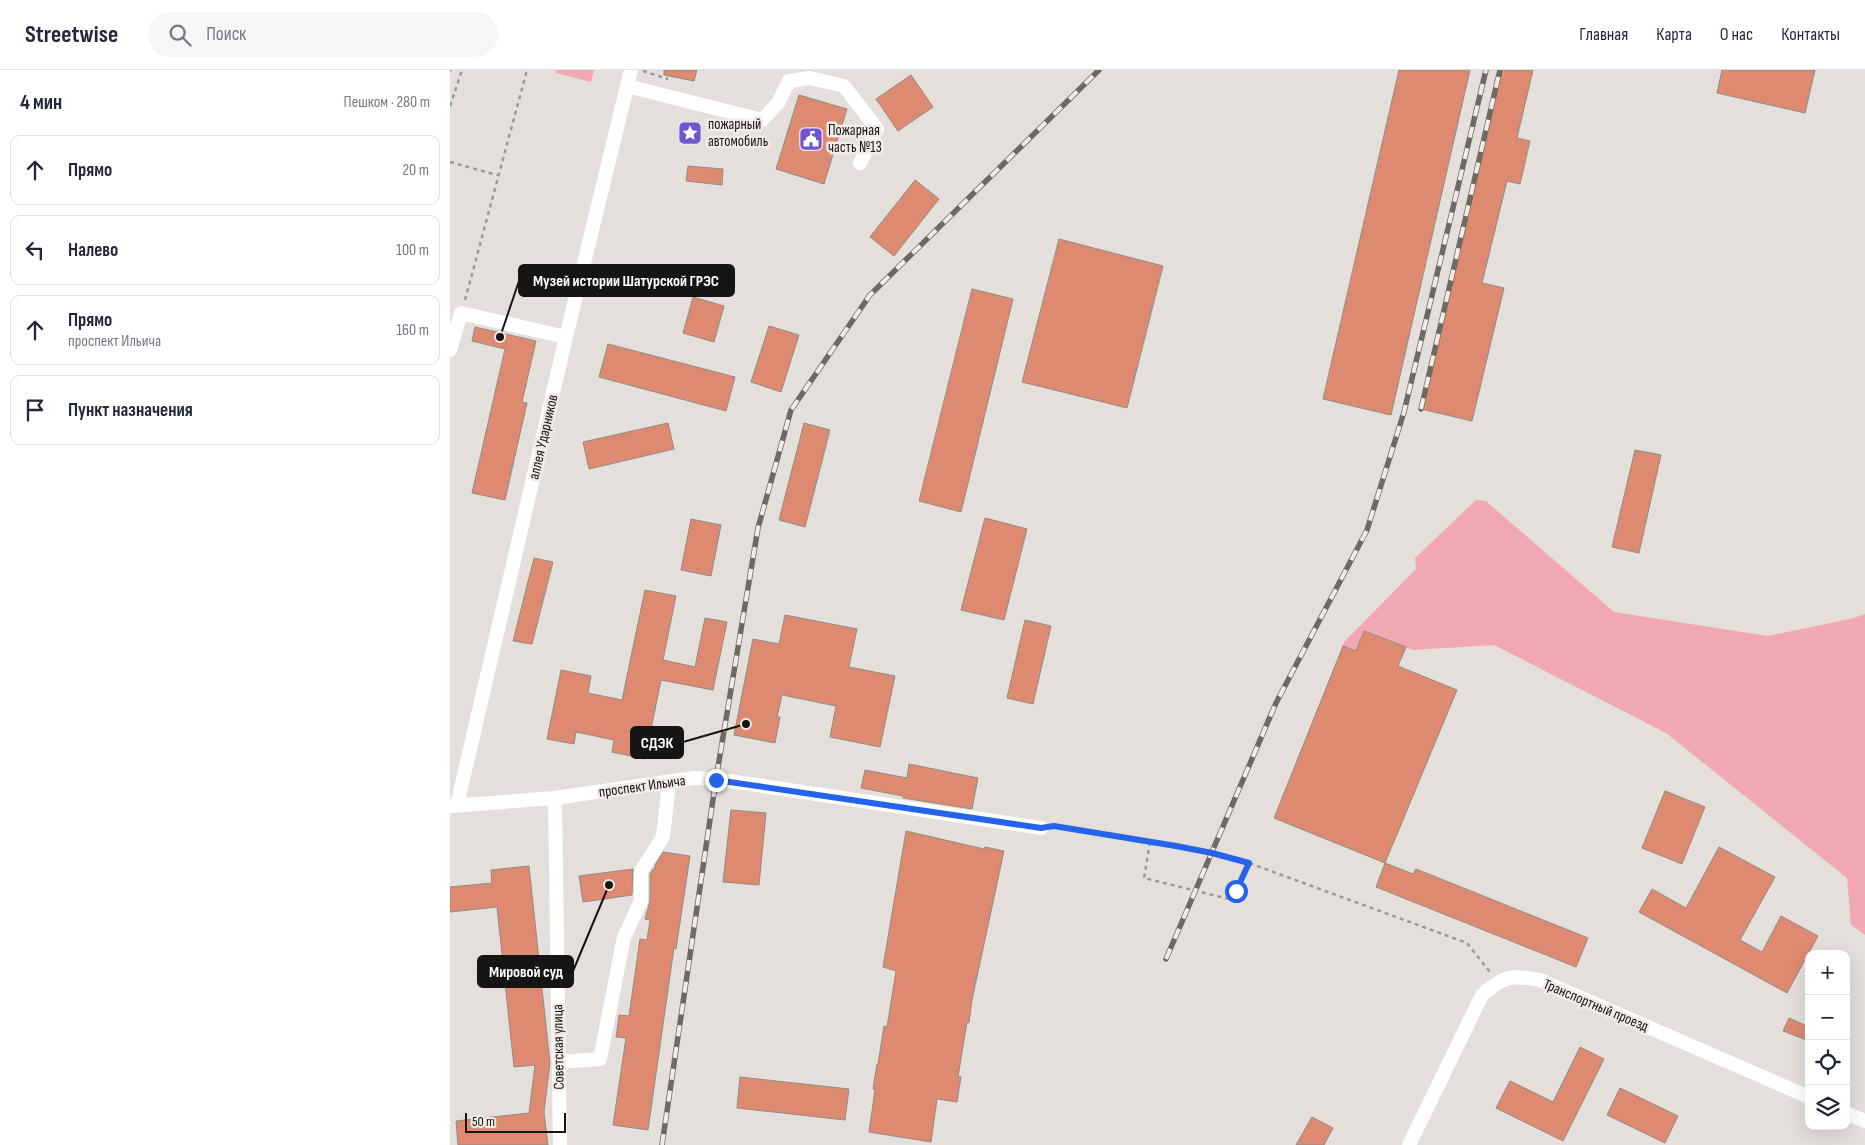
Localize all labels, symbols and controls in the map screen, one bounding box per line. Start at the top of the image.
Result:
search box [148,12,498,57]
text: Streetwise [25,20,118,49]
icon: search [166,21,194,49]
text: Поиск [206,23,246,46]
text: Главная [1579,24,1628,45]
text: Карта [1656,24,1692,45]
text: О нас [1720,24,1753,45]
text: Контакты [1781,24,1840,45]
text: 4 мин [20,90,62,115]
text: Пешком · 280 m [344,93,430,112]
place label: пожарный автомобиль [708,115,769,151]
place icon: пожарный автомобиль [677,120,703,146]
place label: Пожарная часть №13 [828,121,882,157]
public building icon: Пожарная часть №13 [798,126,824,152]
icon: ahead [21,156,49,184]
text: Прямо [68,159,112,182]
text: 20 m [402,161,429,180]
icon: left [21,236,49,264]
text: Налево [68,239,118,262]
text: 100 m [396,241,429,260]
callout: Музей истории Шатурской ГРЭС [519,265,734,296]
text: Музей истории Шатурской ГРЭС [533,272,719,291]
text: Прямо [68,309,112,332]
icon: ahead [21,316,49,344]
text: 160 m [396,321,429,340]
text: проспект Ильича [68,332,161,351]
street label: аллея Ударников [524,392,563,482]
icon: arrive [21,396,49,424]
text: Пункт назначения [68,399,193,422]
callout: СДЭК [631,727,683,758]
text: СДЭК [641,734,673,753]
route end [705,769,728,792]
street label: проспект Ильича [598,771,687,802]
route start [1225,880,1248,903]
map controls [1805,950,1850,1130]
button: + [1805,950,1850,995]
callout: Мировой суд [478,956,573,987]
text: Мировой суд [489,963,563,982]
street label: Транспортный проезд [1540,975,1652,1036]
button: − [1805,995,1850,1040]
street label: Советская улица [548,1004,569,1090]
button: locate [1805,1040,1850,1085]
button: layers [1805,1085,1850,1130]
scale bar [465,1110,566,1133]
text: 50 m [472,1113,495,1130]

